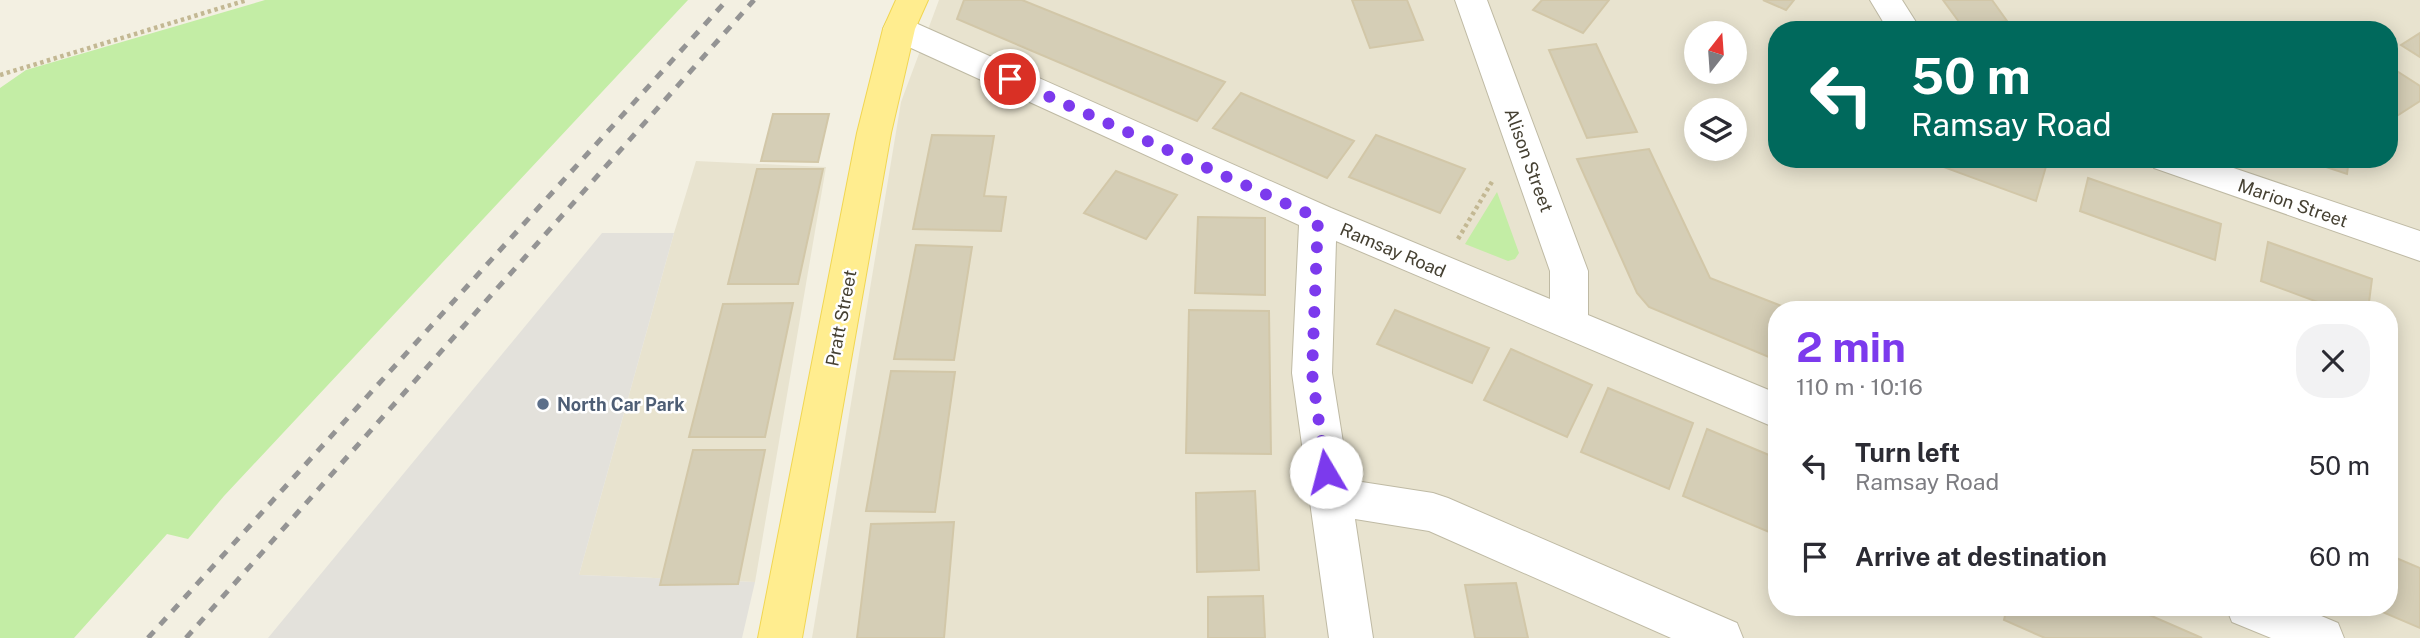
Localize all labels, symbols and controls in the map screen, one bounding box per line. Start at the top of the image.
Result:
north arrow [1684,21,1746,84]
map controls [1684,21,1747,161]
text: 50 m [1911,47,2031,105]
pin [980,49,1040,109]
icon: left [1796,49,1887,140]
icon: arrive [991,60,1029,98]
button: layers [1684,98,1747,161]
street label: Alison Street [1500,105,1558,215]
text: Ramsay Road [1911,106,2112,143]
street label: Marion Street [2235,174,2351,232]
street label: Ramsay Road [1337,218,1449,282]
street label: Pratt Street [821,268,861,368]
text: 2 min [1796,322,1906,371]
button: close [2296,324,2370,398]
text: 110 m · 10:16 [1796,373,1923,400]
place label: North Car Park [557,394,685,415]
marker: North Car Park [535,396,551,412]
position arrow [1289,435,1363,509]
text: Turn left [1855,437,1960,468]
icon: left [1796,447,1834,485]
text: 50 m [2309,450,2370,481]
text: Ramsay Road [1855,468,1999,495]
icon: arrive [1796,538,1834,576]
text: Arrive at destination [1855,541,2107,572]
text: 60 m [2309,541,2370,572]

